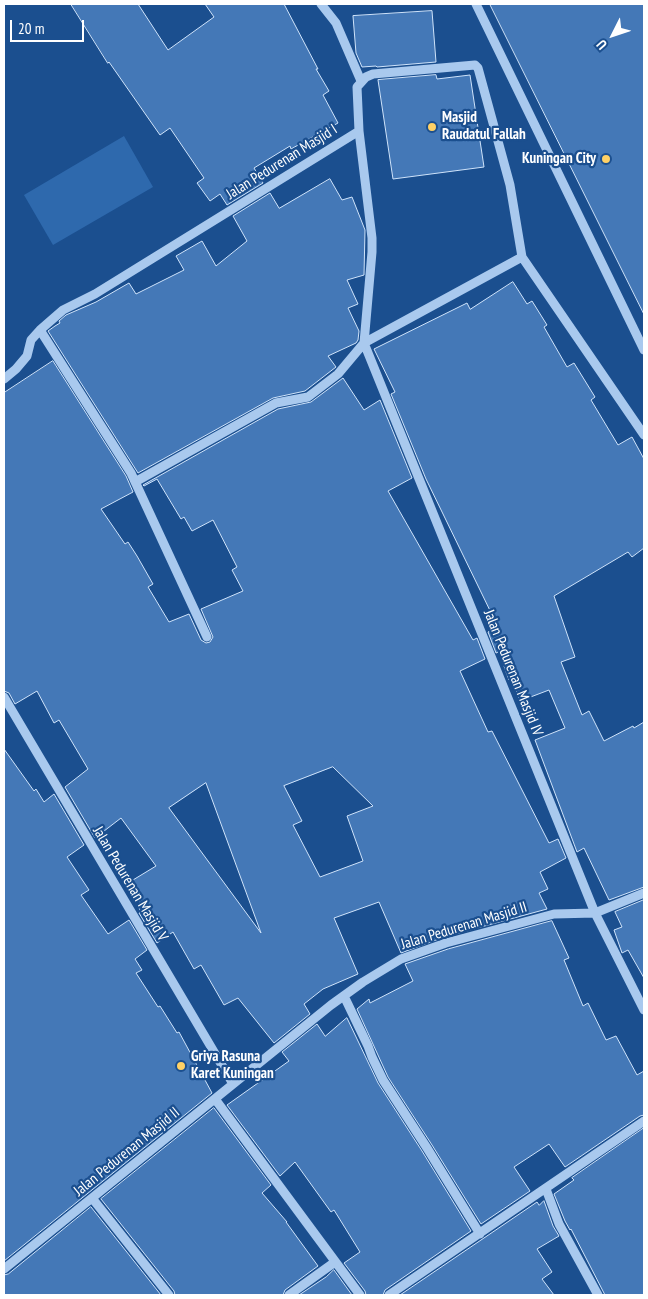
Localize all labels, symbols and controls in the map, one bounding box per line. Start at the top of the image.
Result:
scale bar [12,10,86,42]
north arrow [588,10,638,60]
text: 20 m [18,19,44,38]
text: U [593,36,611,53]
place label: Masjid Raudatul Fallah [442,109,526,144]
street label: Jalan Pedurenan Masjid I [223,121,341,203]
marker: Masjid Raudatul Fallah [426,121,438,133]
place label: Kuningan City [522,150,596,168]
marker: Kuningan City [600,153,612,165]
street label: Jalan Pedurenan Masjid IV [480,607,546,739]
street label: Jalan Pedurenan Masjid V [89,823,171,945]
street label: Jalan Pedurenan Masjid II [399,898,529,954]
place label: Griya Rasuna Karet Kuningan [191,1048,274,1083]
marker: Griya Rasuna Karet Kuningan [175,1060,187,1072]
street label: Jalan Pedurenan Masjid II [70,1104,184,1200]

